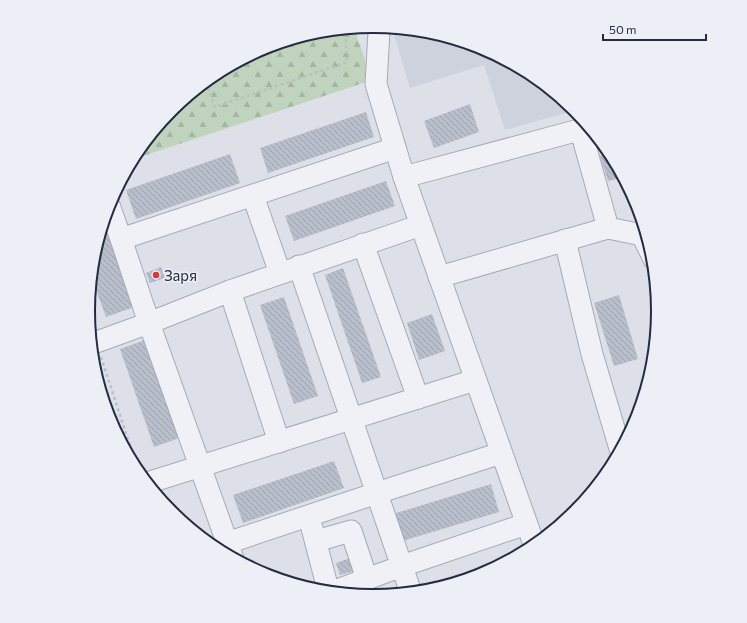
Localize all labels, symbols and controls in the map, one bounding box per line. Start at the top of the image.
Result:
scale bar [603,16,706,42]
text: 50 m [609,22,637,36]
place label: Заря [164,266,197,284]
marker: Заря [151,270,161,280]

